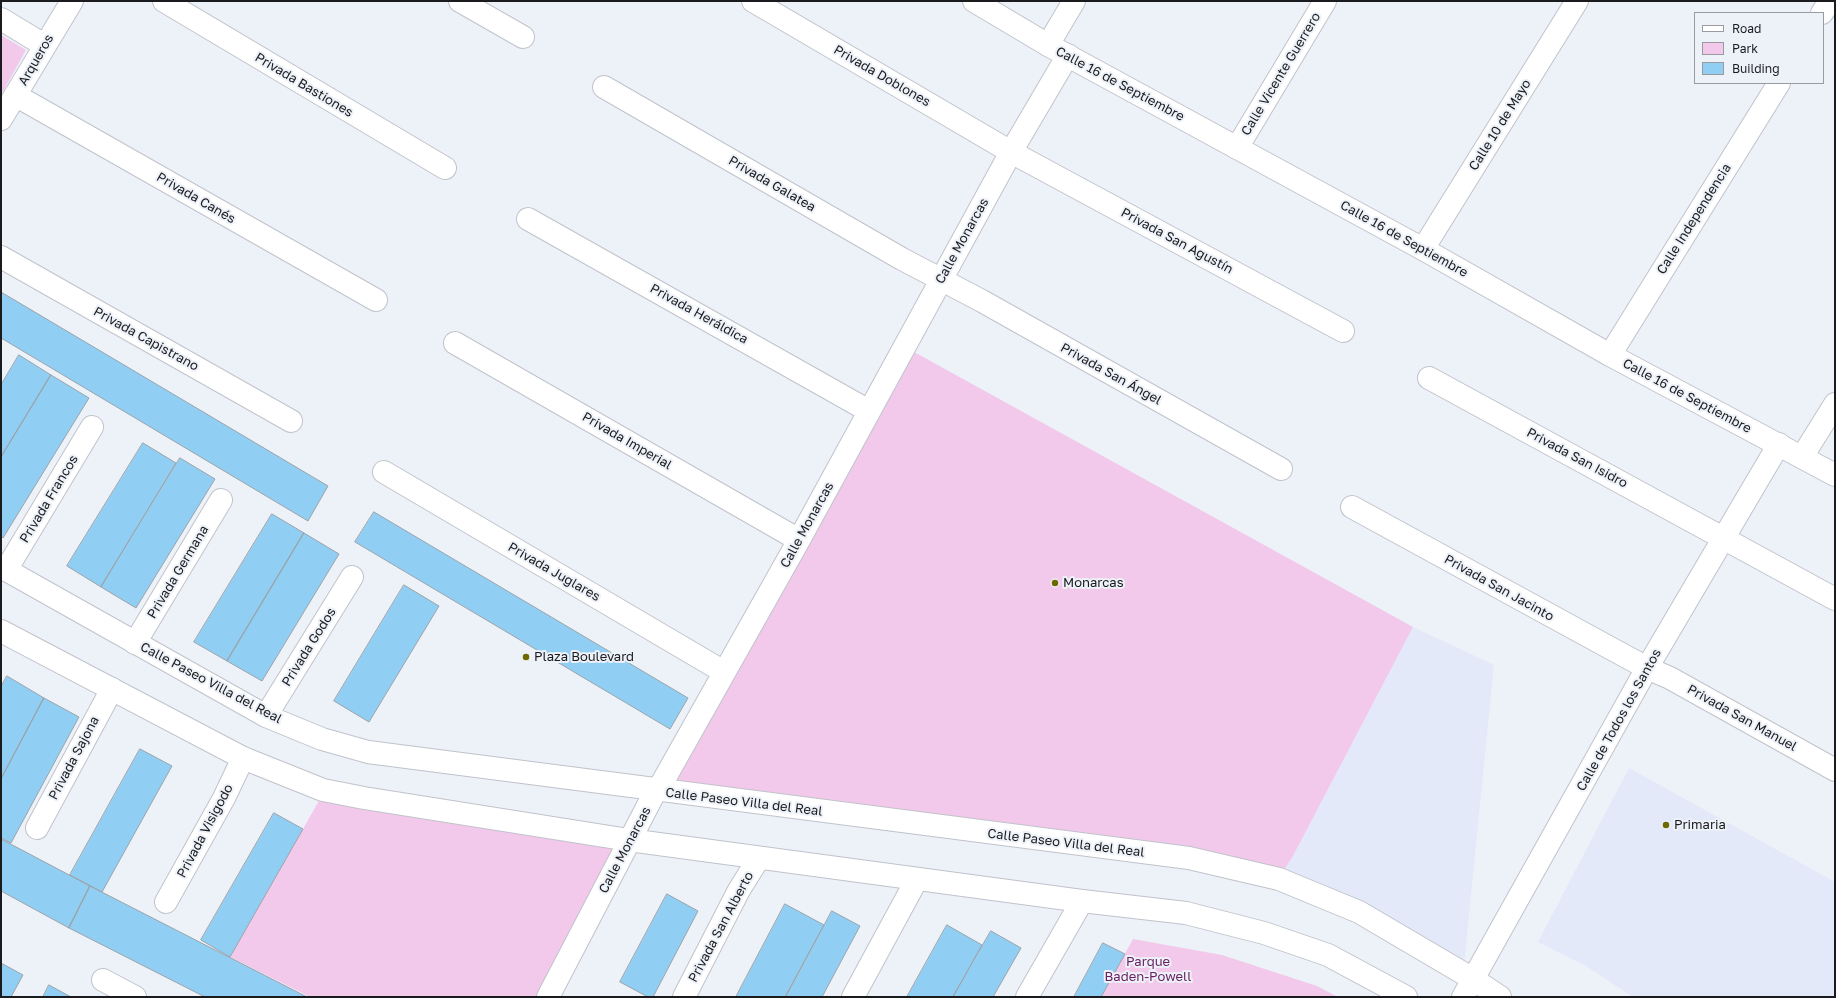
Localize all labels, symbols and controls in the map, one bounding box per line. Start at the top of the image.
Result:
street label: Calle Vicente Guerrero [1238,10,1324,138]
legend [1694,12,1824,84]
text: Road [1732,21,1761,36]
street label: Arqueros [15,32,57,88]
text: Park [1732,41,1758,56]
street label: Privada Doblones [831,42,933,110]
street label: Calle 16 de Septiembre [1053,43,1187,125]
street label: Privada Bastiones [252,50,356,120]
text: Building [1732,61,1780,76]
street label: Calle 10 de Mayo [1466,76,1534,174]
street label: Privada Galatea [726,153,818,215]
street label: Calle Independencia [1654,161,1734,277]
street label: Privada Canés [154,169,238,227]
street label: Calle Monarcas [932,195,992,287]
street label: Calle 16 de Septiembre [1337,197,1471,281]
street label: Privada San Agustín [1118,205,1236,277]
street label: Privada Heráldica [647,281,751,347]
street label: Privada Capistrano [91,304,201,374]
street label: Privada San Ángel [1058,340,1164,408]
street label: Calle 16 de Septiembre [1620,355,1754,437]
street label: Privada Imperial [579,409,675,473]
street label: Privada San Isidro [1524,425,1630,491]
street label: Privada Francos [17,452,81,546]
street label: Calle Monarcas [777,479,837,571]
street label: Privada Germana [144,523,212,621]
street label: Privada Juglares [505,539,603,605]
street label: Privada San Jacinto [1442,551,1556,625]
place label: Monarcas [1063,575,1124,591]
marker: Monarcas [1050,578,1060,588]
street label: Privada Godos [279,605,339,689]
street label: Calle Paseo Villa del Real [138,639,284,727]
street label: Calle de Todos los Santos [1573,646,1665,794]
place label: Plaza Boulevard [534,649,634,665]
marker: Plaza Boulevard [521,652,531,662]
street label: Privada San Manuel [1684,681,1800,755]
street label: Privada Sajona [45,714,103,802]
street label: Privada Visigodo [174,781,236,881]
street label: Calle Paseo Villa del Real [665,785,823,819]
street label: Calle Monarcas [596,804,654,896]
place label: Primaria [1674,817,1726,833]
marker: Primaria [1661,820,1671,830]
street label: Calle Paseo Villa del Real [987,826,1145,860]
street label: Privada San Alberto [685,869,757,985]
park label: Parque Baden-Powell [1105,954,1191,985]

